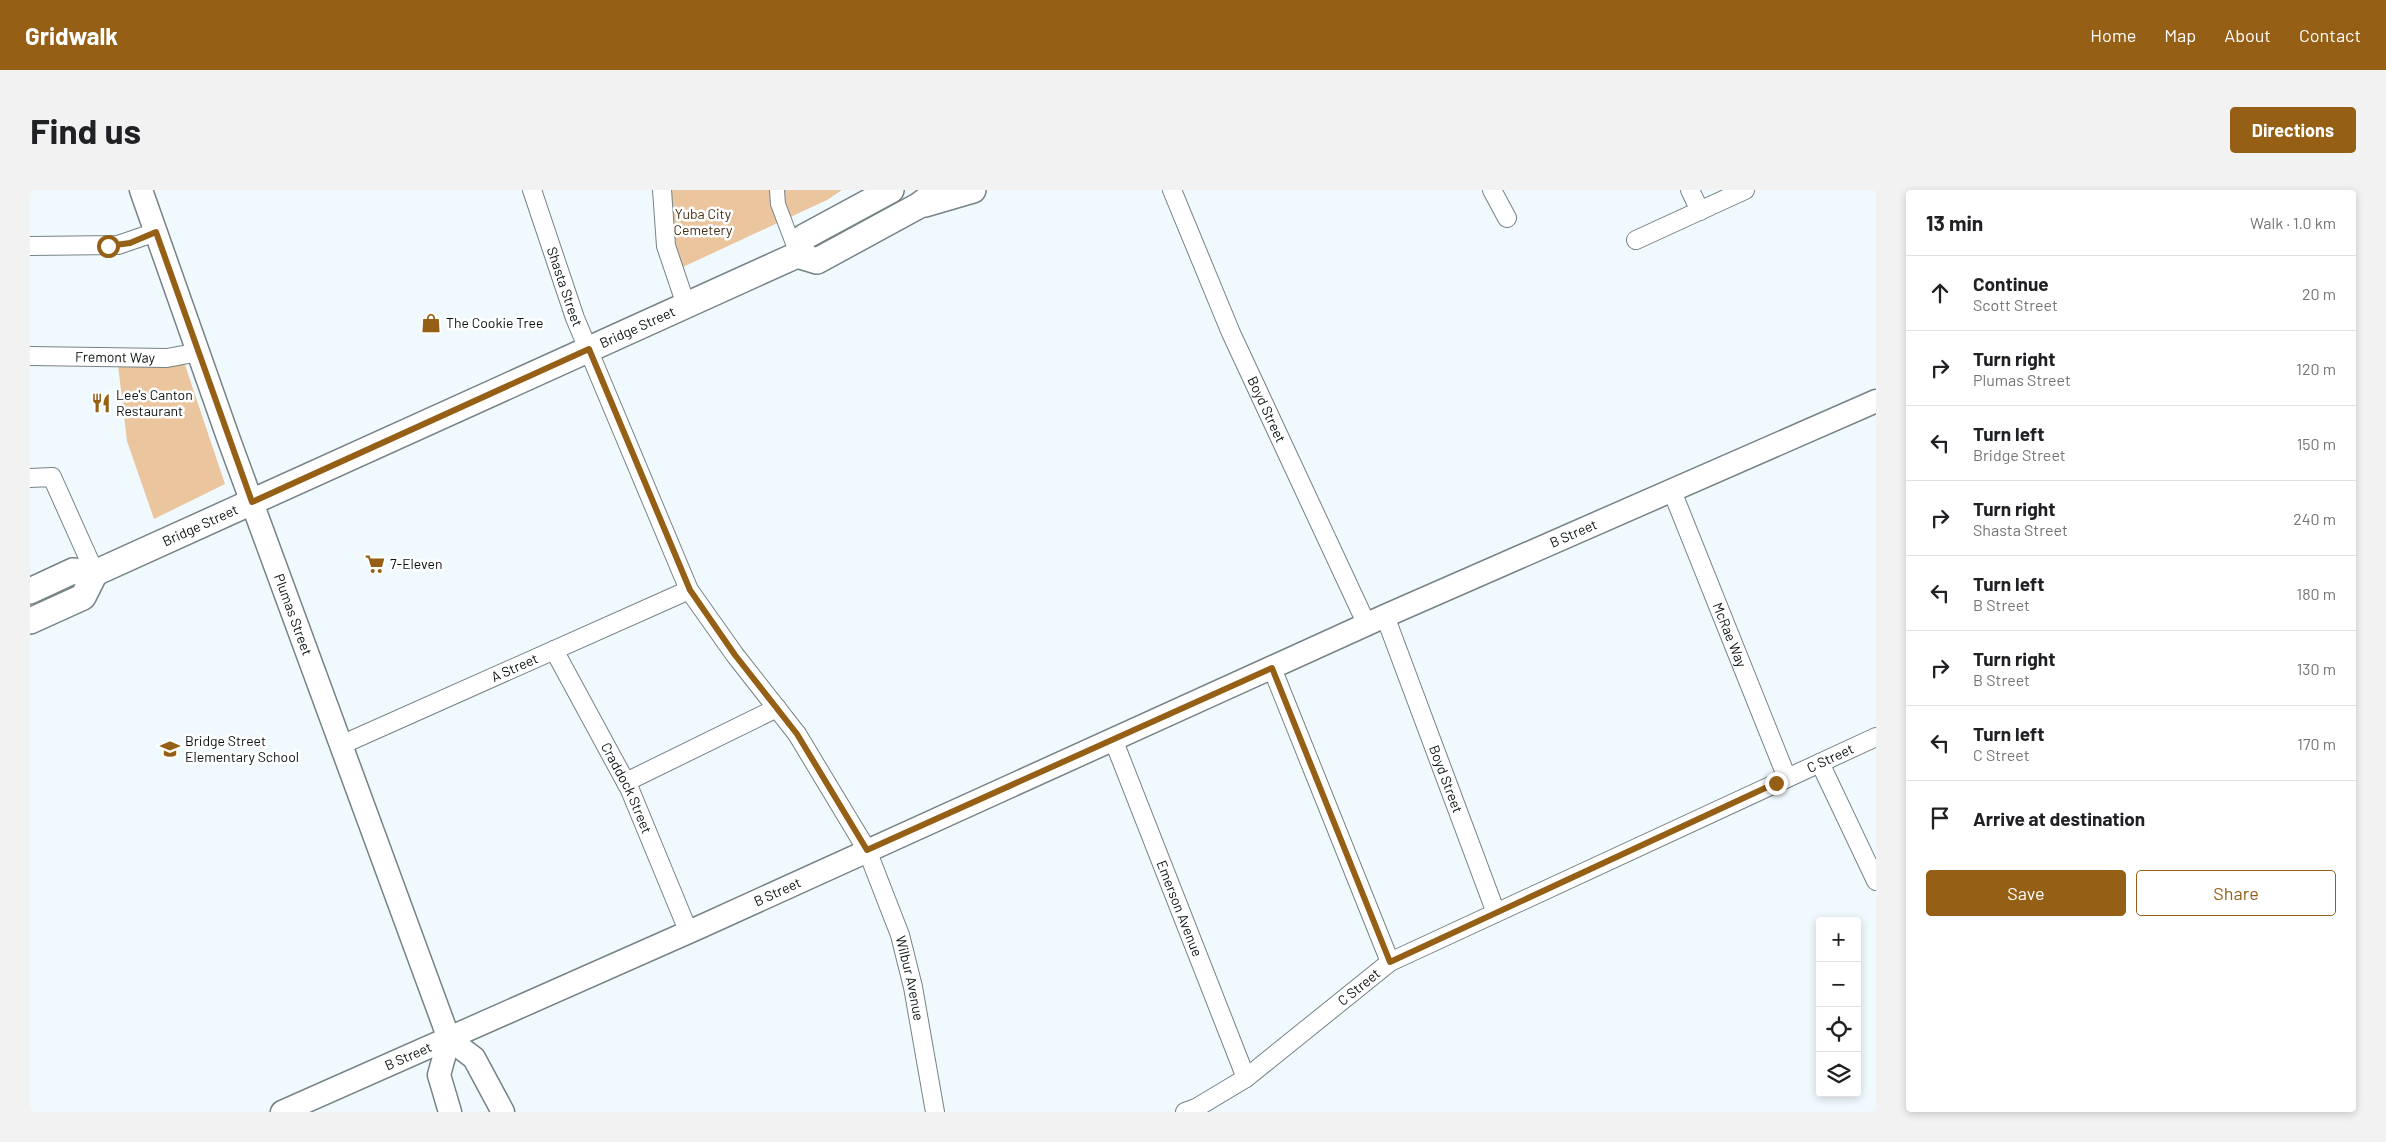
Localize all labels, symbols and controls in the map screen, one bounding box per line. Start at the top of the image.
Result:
text: Gridwalk [25,21,118,50]
text: Home [2090,24,2136,46]
text: Map [2164,24,2196,46]
text: About [2224,24,2271,46]
text: Contact [2299,24,2361,46]
button: Directions [2230,107,2356,153]
text: Find us [30,109,141,151]
park label: Yuba City Cemetery [673,205,733,238]
text: 13 min [1926,210,1983,235]
text: Walk · 1.0 km [2250,213,2336,232]
route start [97,235,120,258]
street label: Shasta Street [544,244,587,329]
text: Continue [1973,272,2049,295]
icon: ahead [1926,279,1954,307]
text: 20 m [2302,284,2336,303]
text: Scott Street [1973,295,2058,314]
street label: Bridge Street [597,302,678,351]
shop icon: The Cookie Tree [420,312,442,334]
place label: The Cookie Tree [446,314,543,331]
text: Turn right [1973,347,2055,370]
street label: Fremont Way [75,348,156,366]
icon: right [1926,354,1954,382]
text: 120 m [2296,359,2336,378]
text: Plumas Street [1973,370,2071,389]
street label: Boyd Street [1244,373,1290,445]
place label: Lee's Canton Restaurant [116,386,193,419]
restaurant icon: Lee's Canton Restaurant [90,392,112,414]
text: Turn left [1973,422,2044,445]
icon: left [1926,429,1954,457]
text: 150 m [2297,434,2336,453]
text: Bridge Street [1973,445,2066,464]
text: Turn right [1973,497,2055,520]
street label: Bridge Street [160,500,240,549]
icon: right [1926,504,1954,532]
text: 240 m [2293,509,2336,528]
street label: B Street [1547,515,1599,551]
text: Shasta Street [1973,520,2068,539]
supermarket icon: 7-Eleven [364,553,386,575]
place label: 7-Eleven [390,555,443,572]
street label: Plumas Street [271,571,316,658]
text: Turn left [1973,572,2044,595]
icon: left [1926,579,1954,607]
text: 180 m [2297,584,2336,603]
text: B Street [1973,595,2030,614]
street label: McRae Way [1709,600,1751,670]
text: Turn right [1973,647,2055,670]
street label: A Street [488,649,540,685]
icon: right [1926,654,1954,682]
text: 130 m [2297,659,2336,678]
text: B Street [1973,670,2030,689]
text: Turn left [1973,722,2044,745]
icon: left [1926,729,1954,757]
place label: Bridge Street Elementary School [185,732,299,765]
text: 170 m [2297,734,2336,753]
school or university icon: Bridge Street Elementary School [159,738,181,760]
street label: Craddock Street [598,739,656,836]
street label: C Street [1804,740,1856,776]
street label: Boyd Street [1426,743,1467,815]
text: C Street [1973,745,2030,764]
route end [1765,772,1788,795]
icon: arrive [1926,804,1954,832]
text: Arrive at destination [1973,807,2145,830]
street label: Emerson Avenue [1153,858,1206,959]
button: Save [1926,870,2126,916]
button: Share [2136,870,2336,916]
street label: B Street [751,873,803,909]
map controls [1816,917,1861,1097]
button: + [1816,917,1861,962]
street label: Wilbur Avenue [892,934,928,1022]
button: − [1816,962,1861,1007]
street label: C Street [1334,964,1383,1009]
button: locate [1816,1007,1861,1052]
street label: B Street [382,1038,434,1074]
button: layers [1816,1052,1861,1097]

